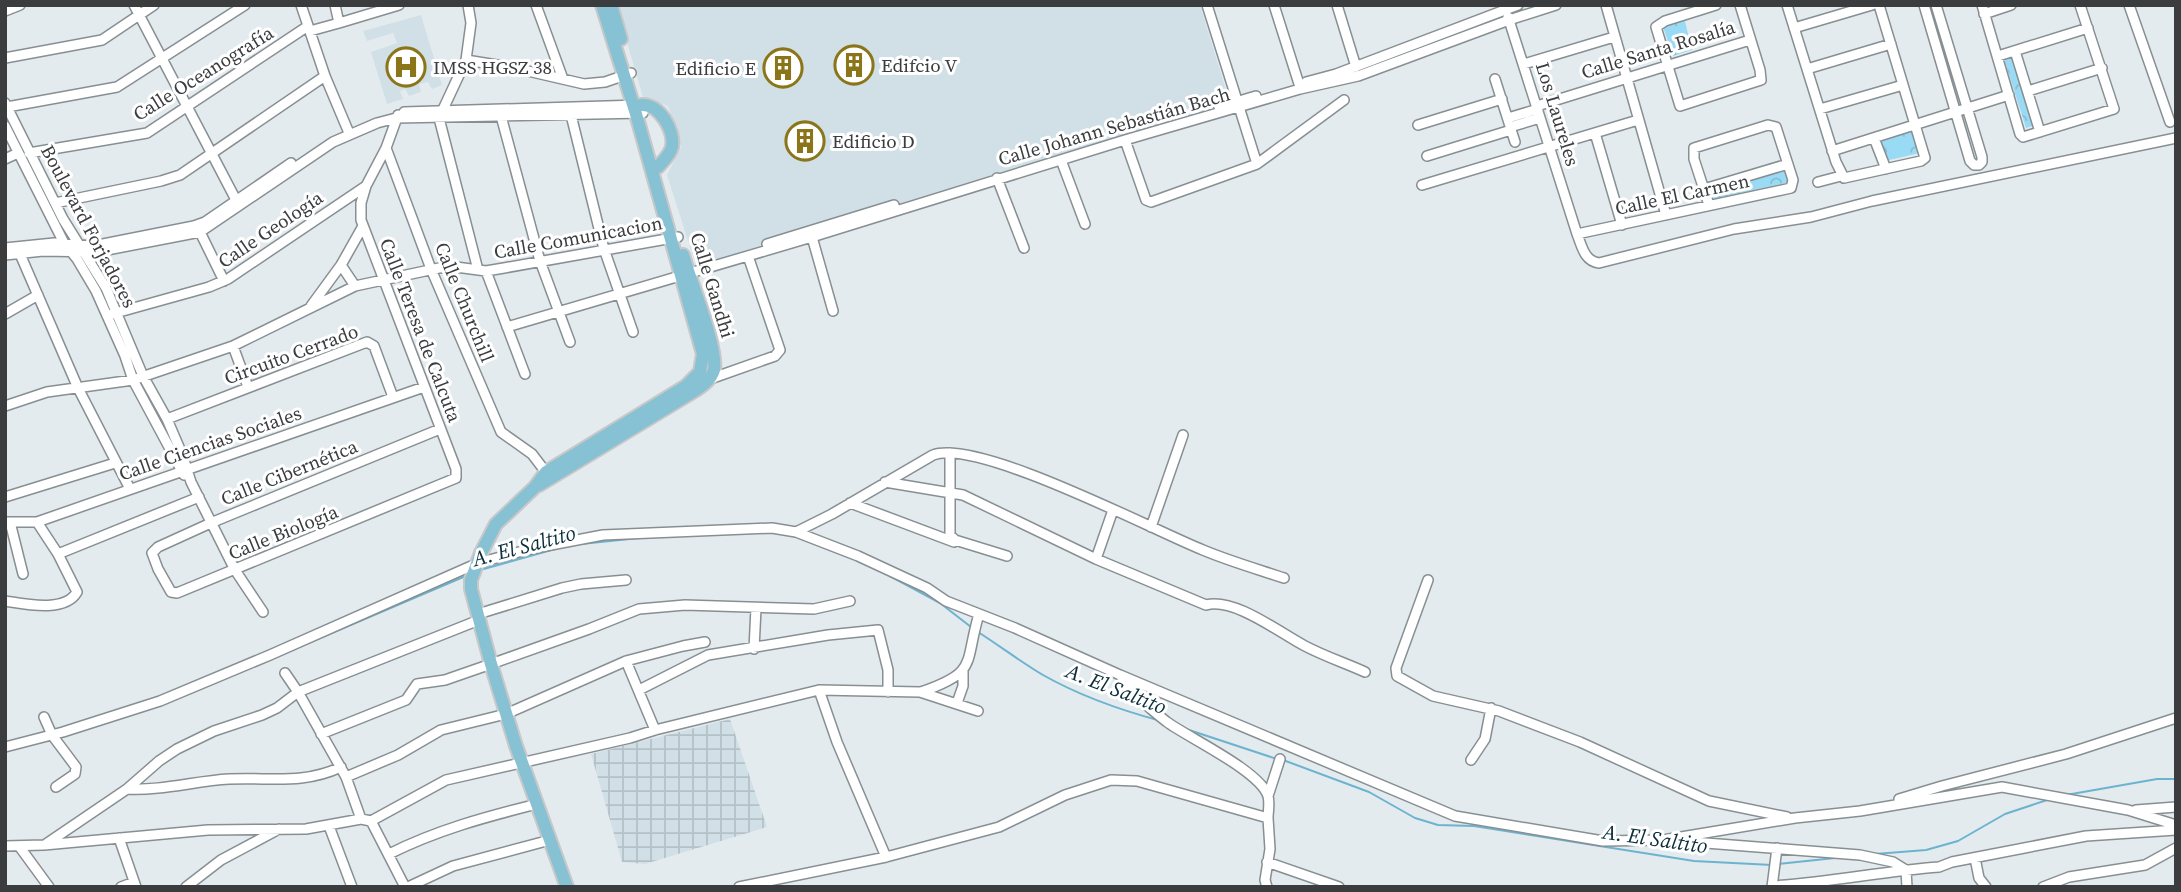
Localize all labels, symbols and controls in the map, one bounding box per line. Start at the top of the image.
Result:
street label: Calle Santa Rosalía [1578,13,1738,85]
street label: Calle Oceanografía [128,19,278,127]
building icon: Edifcio V [833,44,875,86]
hospital icon: IMSS HGSZ 38 [385,46,427,88]
building icon: Edificio E [762,47,804,89]
place label: Edifcio V [881,52,958,78]
place label: IMSS HGSZ 38 [433,54,552,80]
place label: Edificio E [675,55,756,81]
street label: Los Laureles [1530,59,1586,169]
street label: Calle Johann Sebastián Bach [995,80,1233,172]
building icon: Edificio D [784,120,826,162]
place label: Edificio D [832,128,915,154]
street label: Boulevard Forjadores [35,140,143,312]
street label: Calle El Carmen [1613,167,1751,221]
street label: Calle Geología [212,184,328,274]
street label: Calle Comunicacion [492,209,664,265]
street label: Calle Gandhi [685,229,741,341]
street label: Calle Teresa de Calcuta [374,234,468,426]
street label: Calle Churchill [429,238,501,366]
street label: Circuito Cerrado [220,318,362,390]
street label: Calle Ciencias Sociales [115,400,305,486]
street label: Calle Cibernética [217,433,362,511]
street label: Calle Biología [224,498,342,566]
water label: A. El Saltito [468,518,579,573]
water label: A. El Saltito [1061,656,1171,721]
water label: A. El Saltito [1600,817,1709,860]

